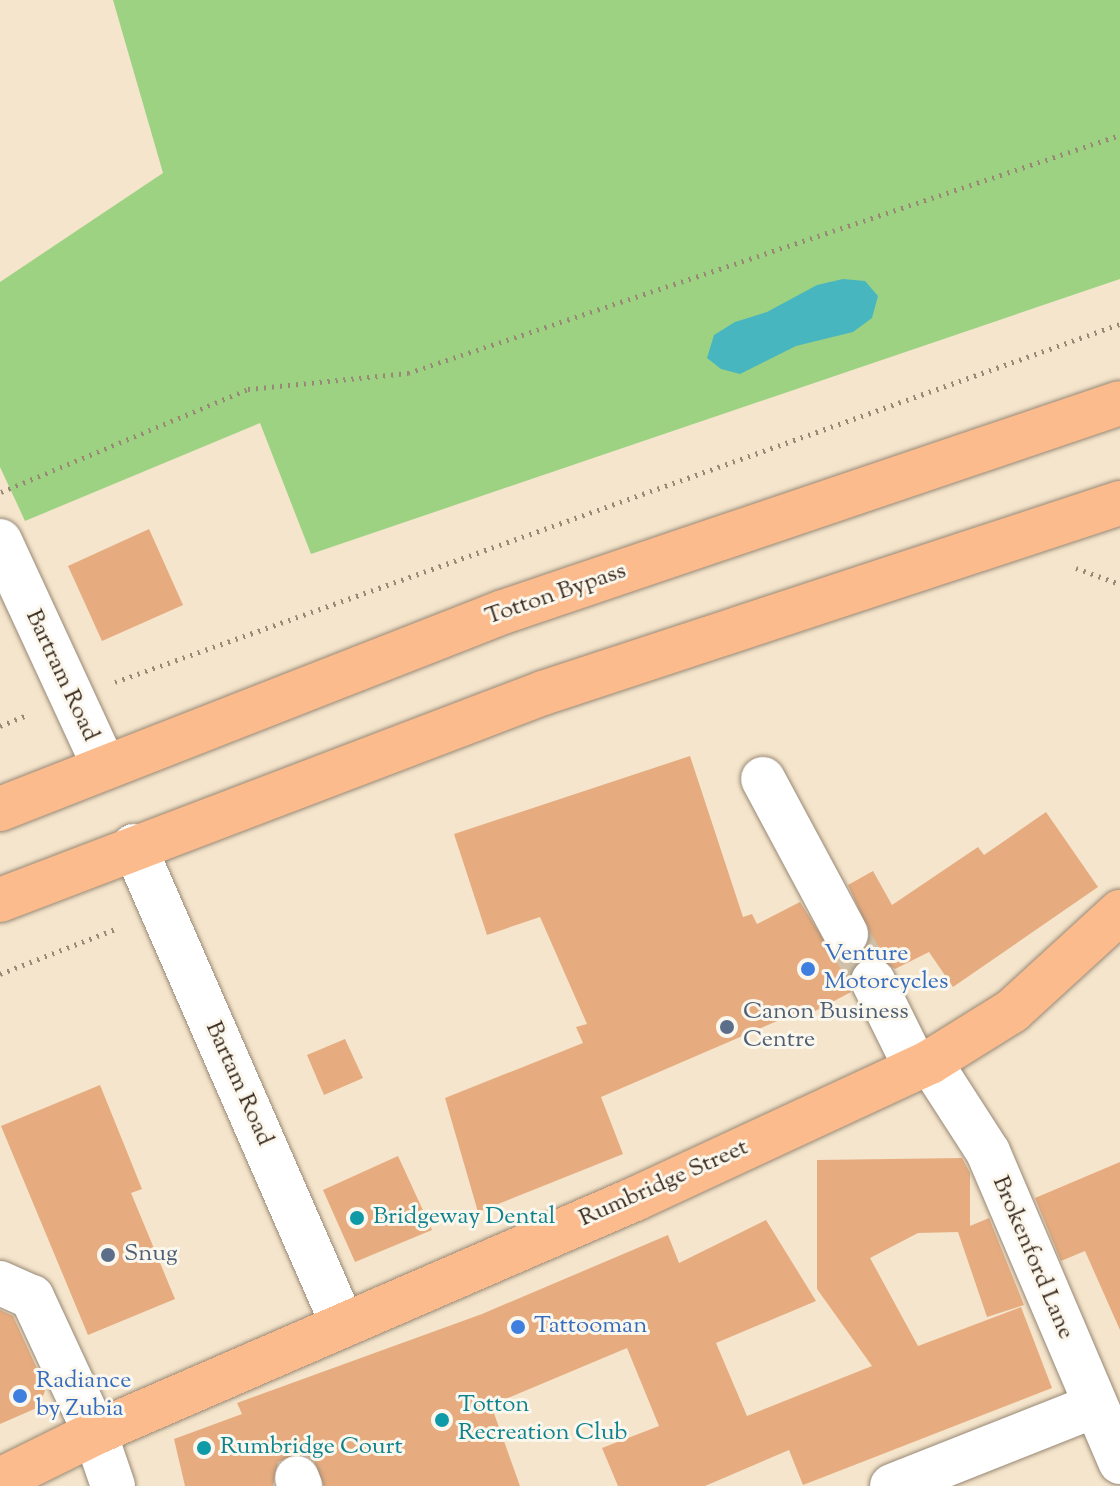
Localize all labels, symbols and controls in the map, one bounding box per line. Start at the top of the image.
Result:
street label: Totton Bypass [482,557,630,633]
street label: Bartram Road [18,606,104,746]
place label: Venture Motorcycles [824,941,948,997]
marker: Venture Motorcycles [799,960,817,978]
place label: Canon Business Centre [743,999,909,1055]
street label: Bartam Road [198,1017,278,1151]
marker: Canon Business Centre [718,1018,736,1036]
street label: Rumbridge Street [575,1134,753,1234]
street label: Brokenford Lane [985,1172,1079,1344]
place label: Bridgeway Dental [373,1204,555,1232]
marker: Bridgeway Dental [348,1209,366,1227]
place label: Snug [124,1241,178,1269]
marker: Snug [99,1246,117,1264]
place label: Tattooman [534,1313,647,1341]
marker: Tattooman [509,1318,527,1336]
place label: Radiance by Zubia [36,1368,131,1424]
marker: Radiance by Zubia [11,1387,29,1405]
place label: Totton Recreation Club [458,1392,627,1448]
marker: Totton Recreation Club [433,1411,451,1429]
place label: Rumbridge Court [220,1434,403,1462]
marker: Rumbridge Court [195,1439,213,1457]

